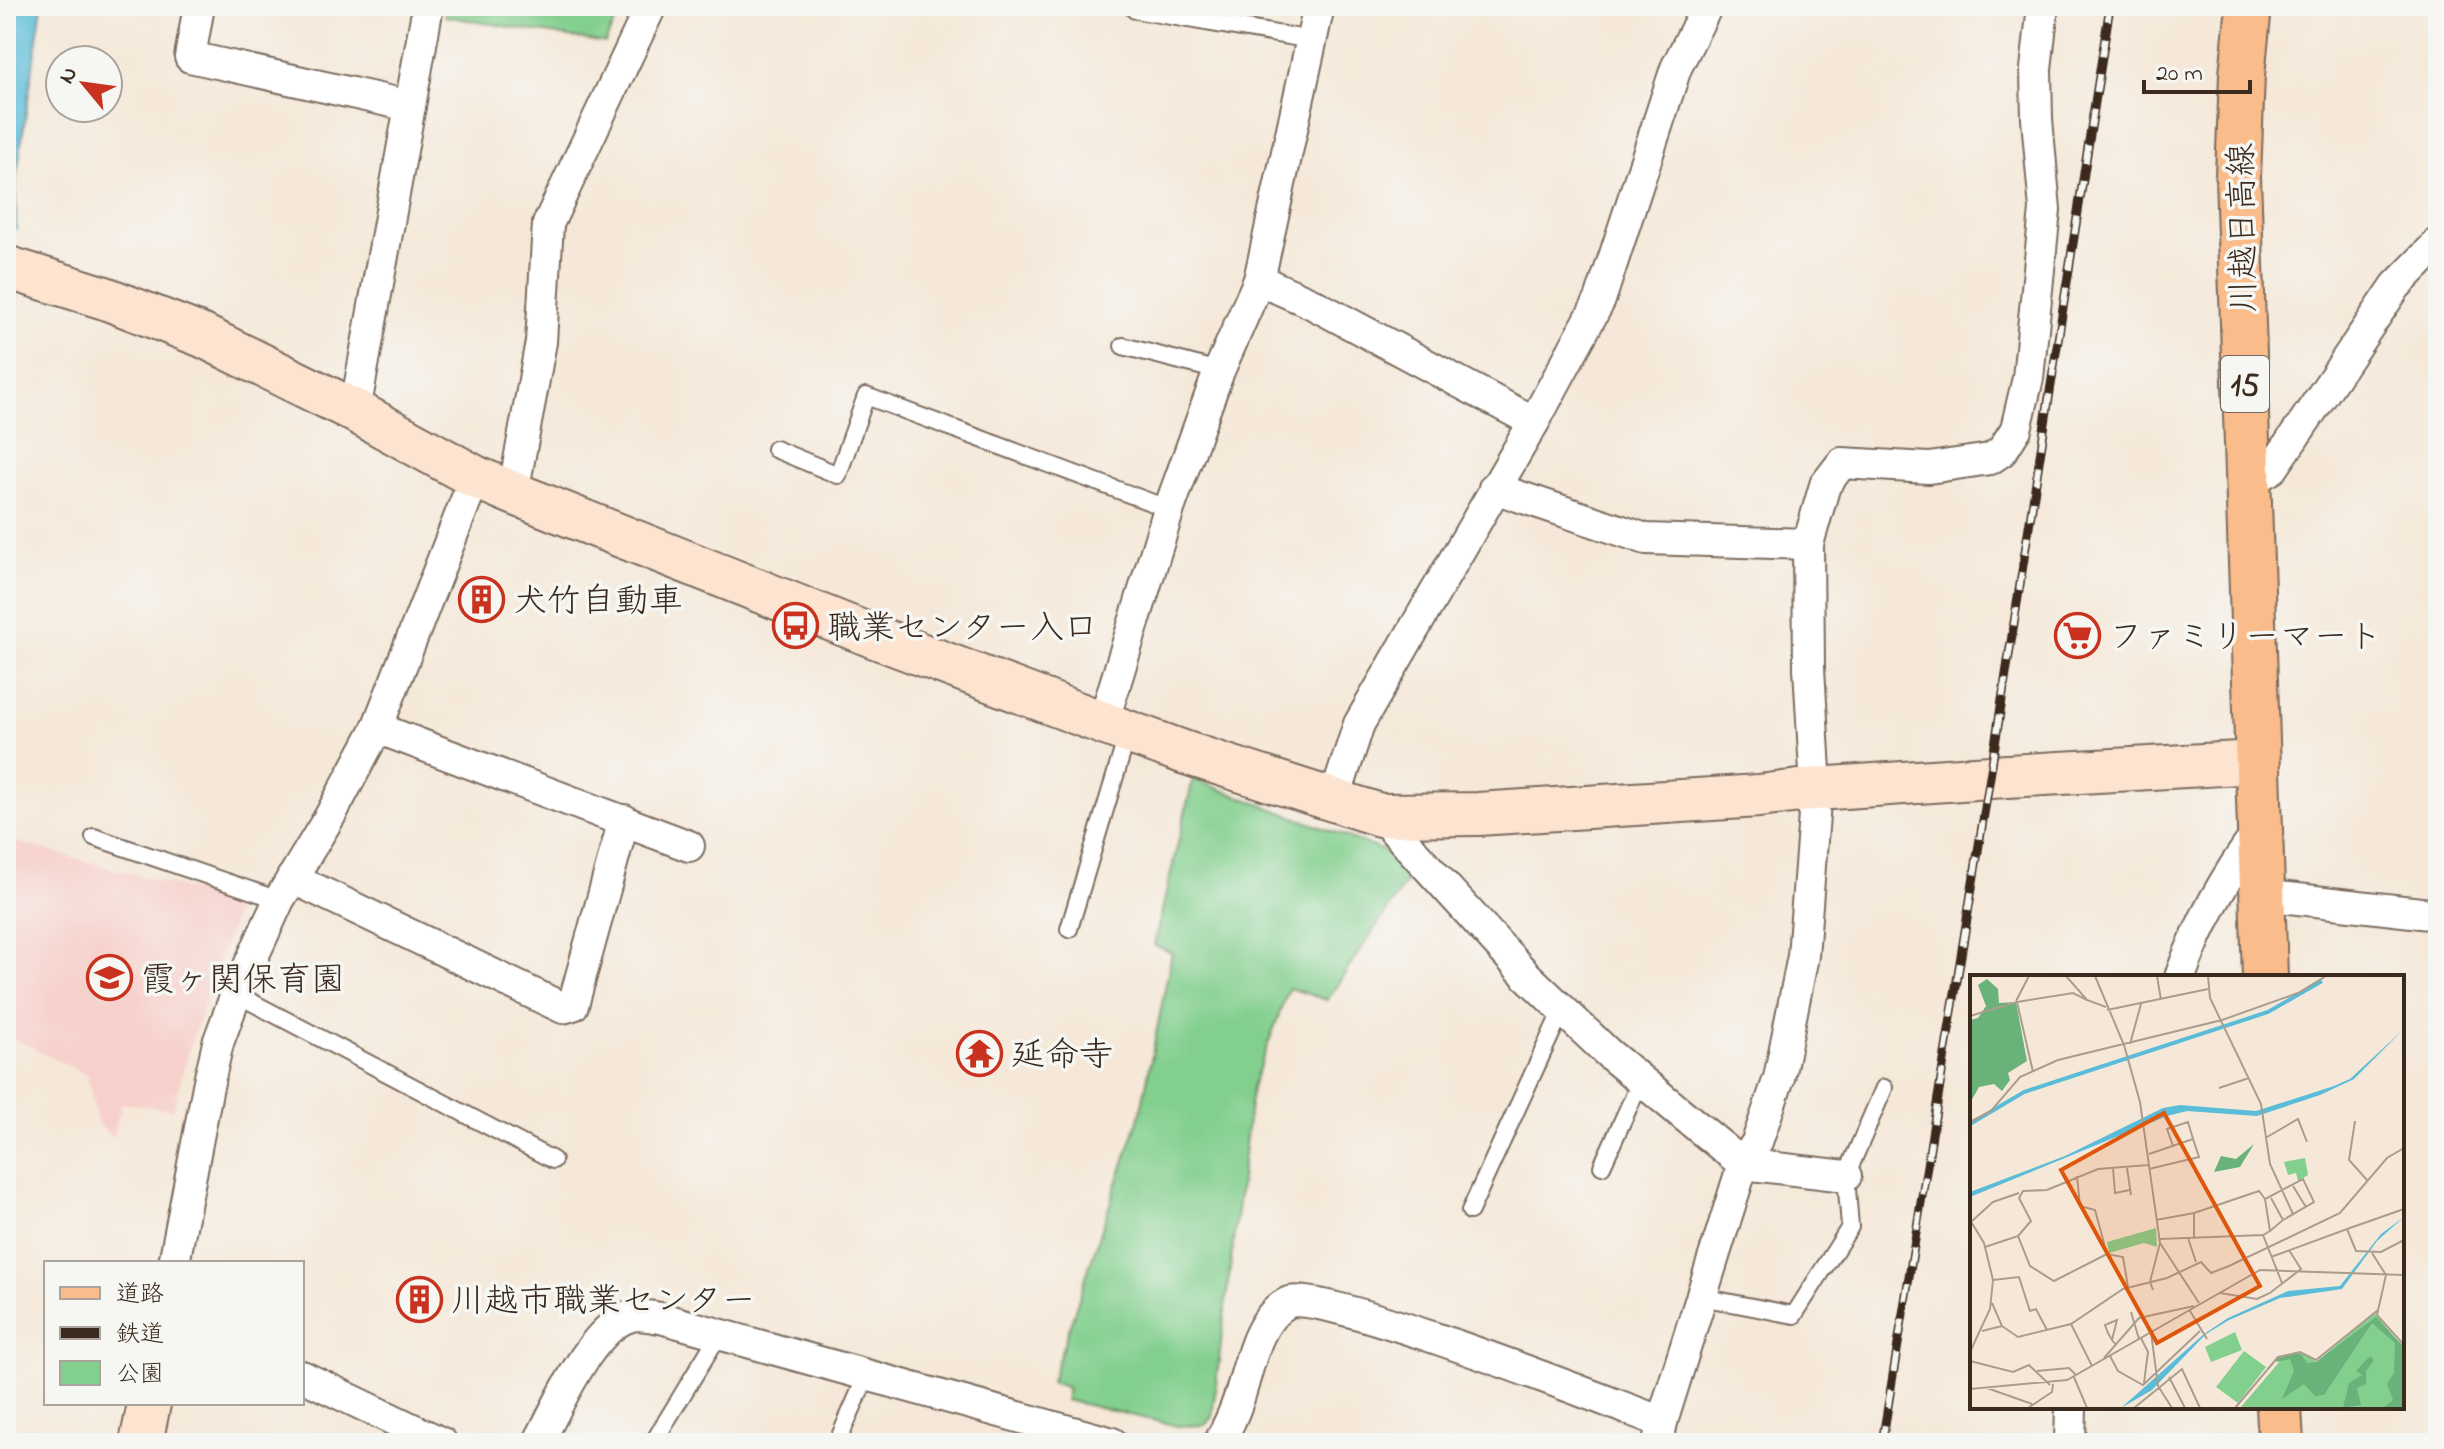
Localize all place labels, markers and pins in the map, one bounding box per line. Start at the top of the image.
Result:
building icon: 犬竹自動車 [458,575,506,623]
place label: 犬竹自動車 [513,578,683,628]
bus stop icon: 職業センター入口 [772,602,820,650]
place label: 職業センター入口 [827,605,1098,655]
supermarket icon: ファミリーマート [2054,611,2102,659]
place label: ファミリーマート [2109,614,2382,664]
school or university icon: 霞ヶ関保育園 [86,954,134,1002]
place label: 霞ヶ関保育園 [141,957,345,1007]
temple icon: 延命寺 [956,1029,1004,1077]
place label: 延命寺 [1011,1032,1113,1082]
building icon: 川越市職業センター [396,1275,444,1323]
place label: 川越市職業センター [451,1278,756,1328]

